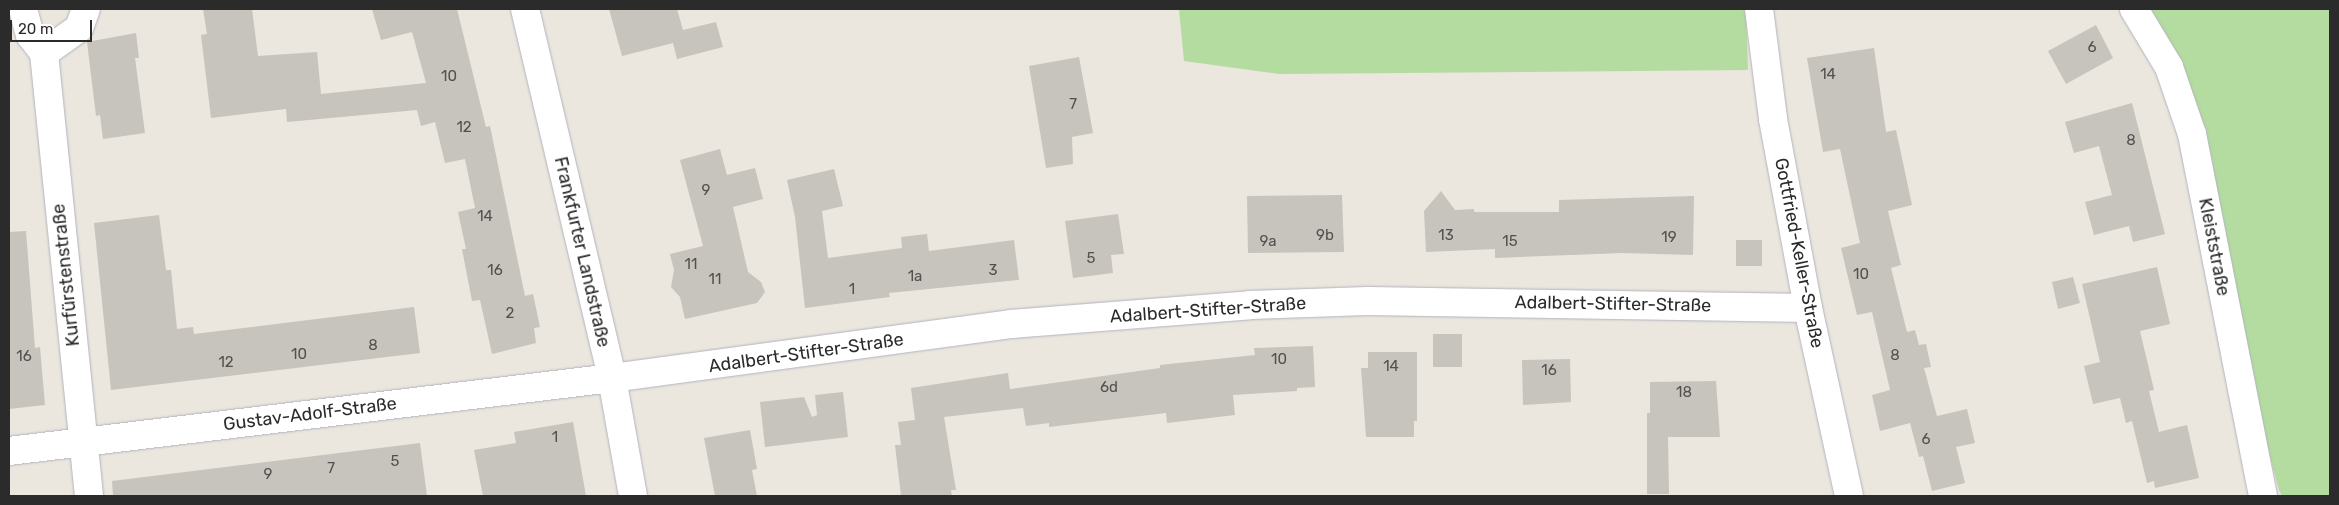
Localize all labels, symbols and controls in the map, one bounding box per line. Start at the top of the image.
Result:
scale bar [12,10,95,42]
text: 20 m [18,20,53,38]
house number: 6 [2087,39,2097,57]
house number: 14 [1820,66,1836,84]
house number: 10 [441,68,457,86]
house number: 7 [1069,96,1077,114]
house number: 12 [456,119,472,137]
house number: 8 [2126,132,2136,150]
street label: Frankfurter Landstraße [550,154,614,350]
street label: Gottfried-Keller-Straße [1770,156,1828,350]
house number: 9 [702,182,710,200]
street label: Kleiststraße [2194,196,2234,298]
street label: Kurfürstenstraße [48,203,84,347]
house number: 14 [477,208,493,226]
house number: 9b [1316,227,1334,245]
house number: 13 [1438,227,1454,245]
house number: 19 [1661,229,1677,247]
house number: 9a [1259,233,1277,251]
house number: 15 [1502,233,1518,251]
house number: 5 [1087,250,1095,268]
house number: 11 [685,256,697,274]
house number: 16 [487,262,503,280]
house number: 3 [988,262,998,280]
house number: 10 [1853,266,1869,284]
house number: 1a [908,268,922,286]
house number: 11 [709,271,721,289]
house number: 1 [849,281,855,299]
street label: Adalbert-Stifter-Straße [1515,291,1711,317]
street label: Adalbert-Stifter-Straße [1109,292,1307,328]
house number: 2 [506,305,514,323]
street label: Adalbert-Stifter-Straße [707,329,905,377]
house number: 8 [368,337,378,355]
house number: 10 [291,346,307,364]
house number: 8 [1890,347,1900,365]
house number: 16 [16,348,32,366]
house number: 10 [1271,351,1287,369]
house number: 12 [218,354,234,372]
house number: 14 [1383,358,1399,376]
house number: 16 [1541,362,1557,380]
house number: 6d [1100,379,1118,397]
house number: 18 [1676,384,1692,402]
street label: Gustav-Adolf-Straße [222,393,398,435]
house number: 1 [552,429,558,447]
house number: 6 [1921,431,1931,449]
house number: 5 [391,453,399,471]
house number: 7 [327,460,335,478]
house number: 9 [264,466,272,484]

